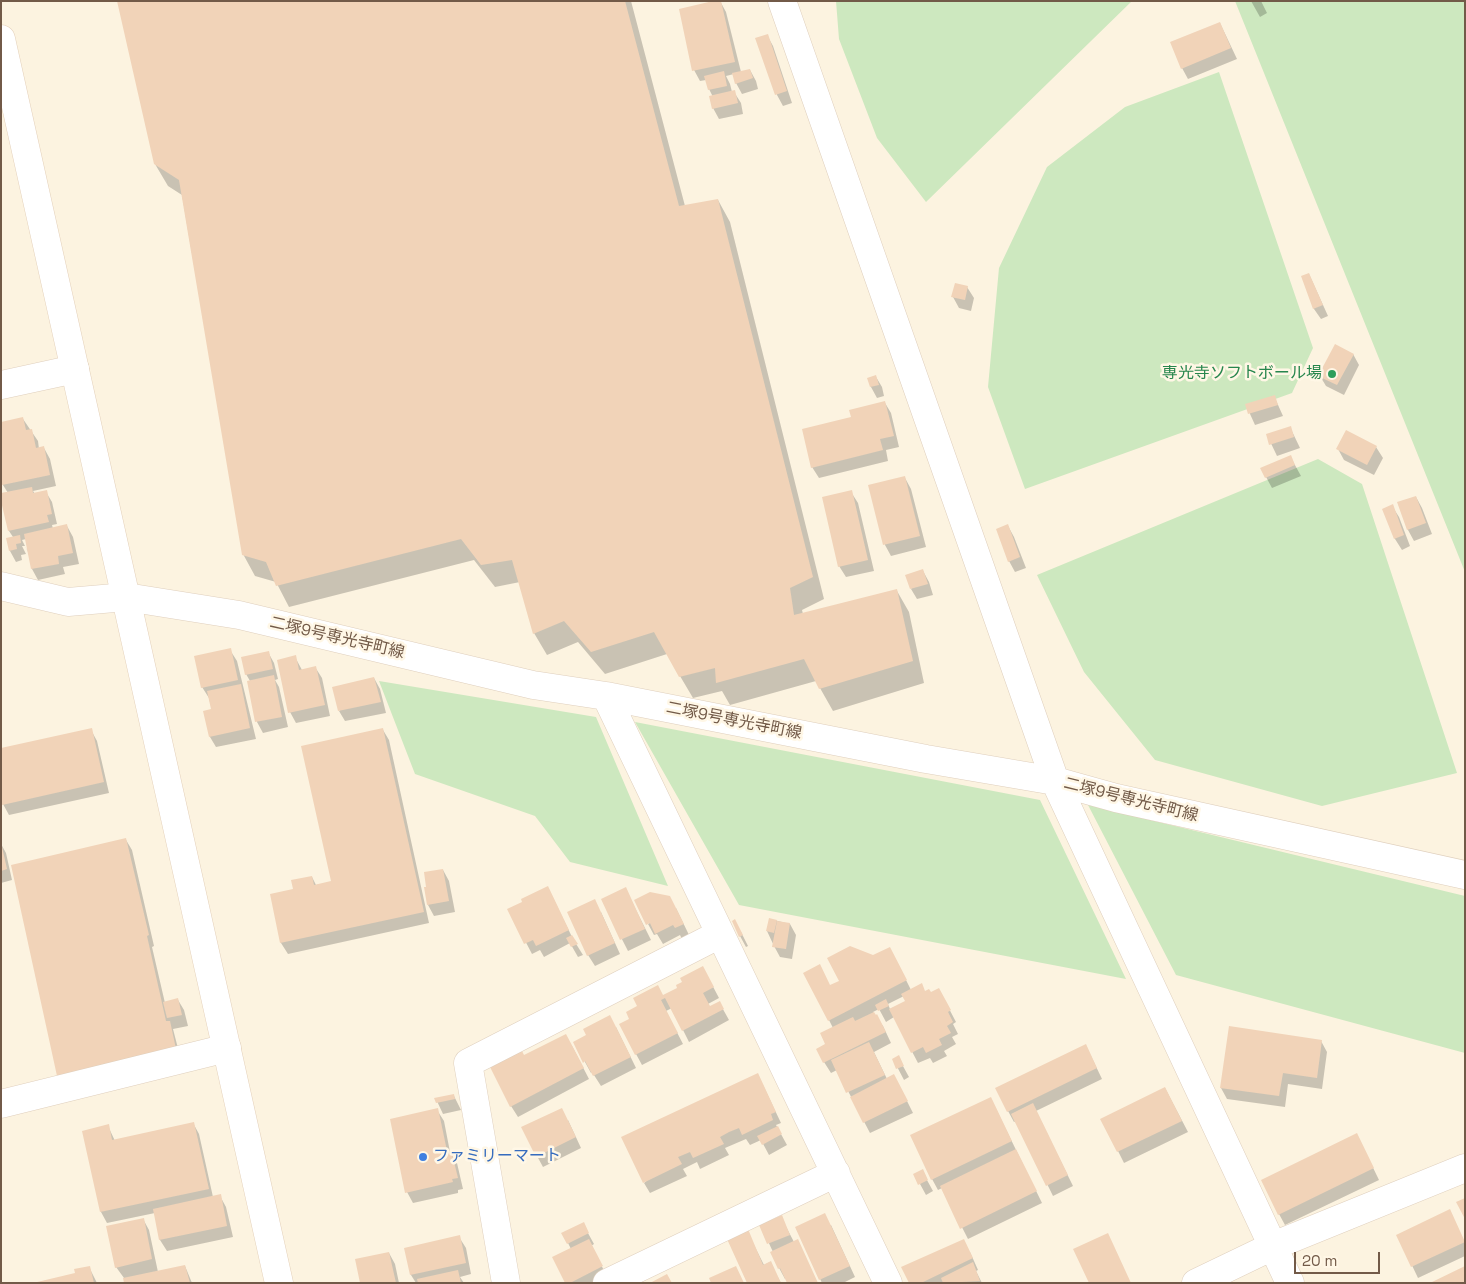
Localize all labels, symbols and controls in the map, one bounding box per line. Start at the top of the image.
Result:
place label: 専光寺ソフトボール場 [1162,364,1322,384]
marker: 専光寺ソフトボール場 [1326,368,1338,380]
street label: 二塚9号専光寺町線 [268,613,406,663]
street label: 二塚9号専光寺町線 [665,698,803,744]
street label: 二塚9号専光寺町線 [1062,774,1200,826]
place label: ファミリーマート [433,1147,561,1167]
marker: ファミリーマート [417,1151,429,1163]
scale bar [1296,1242,1382,1274]
text: 20 m [1302,1251,1337,1270]

